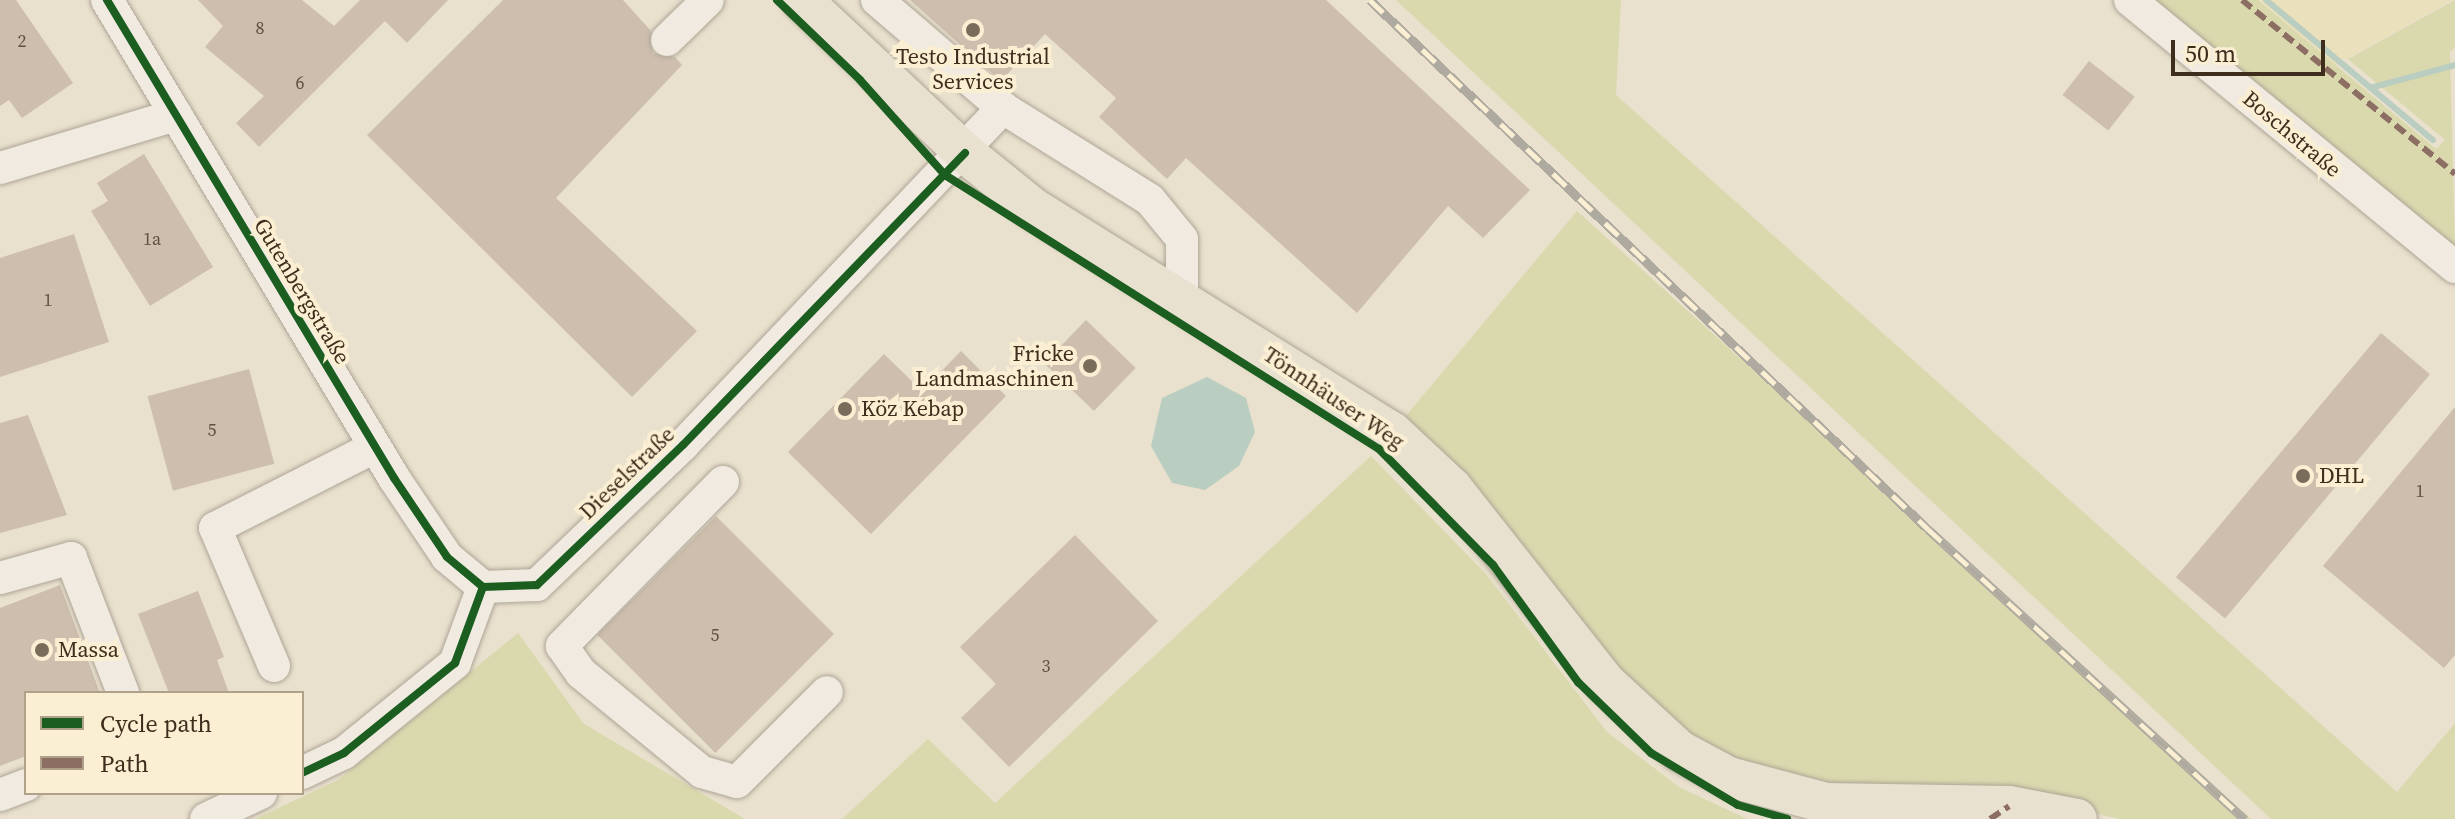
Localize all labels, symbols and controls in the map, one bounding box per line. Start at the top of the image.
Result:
house number: 8 [256,17,264,39]
marker: Testo Industrial Services [964,21,982,39]
scale bar [2175,24,2329,74]
house number: 2 [18,30,26,52]
text: 50 m [2185,37,2236,70]
place label: Testo Industrial Services [896,43,1050,94]
house number: 6 [296,72,304,94]
street label: Boschstraße [2237,85,2347,183]
street label: Gutenbergstraße [248,213,356,369]
house number: 1a [143,228,161,250]
house number: 1 [44,289,52,311]
place label: Fricke Landmaschinen [915,340,1074,392]
street label: Tönnhäuser Weg [1258,341,1410,455]
marker: Fricke Landmaschinen [1081,357,1099,375]
place label: Köz Kebap [861,396,964,422]
marker: Köz Kebap [836,400,854,418]
house number: 5 [208,419,216,441]
street label: Dieselstraße [574,421,680,525]
place label: DHL [2319,463,2364,489]
marker: DHL [2294,467,2312,485]
house number: 1 [2416,480,2424,502]
house number: 5 [711,624,719,646]
place label: Massa [58,637,119,663]
marker: Massa [33,641,51,659]
house number: 3 [1042,655,1050,677]
legend [24,691,304,795]
text: Cycle path [100,707,212,740]
text: Path [100,747,149,780]

